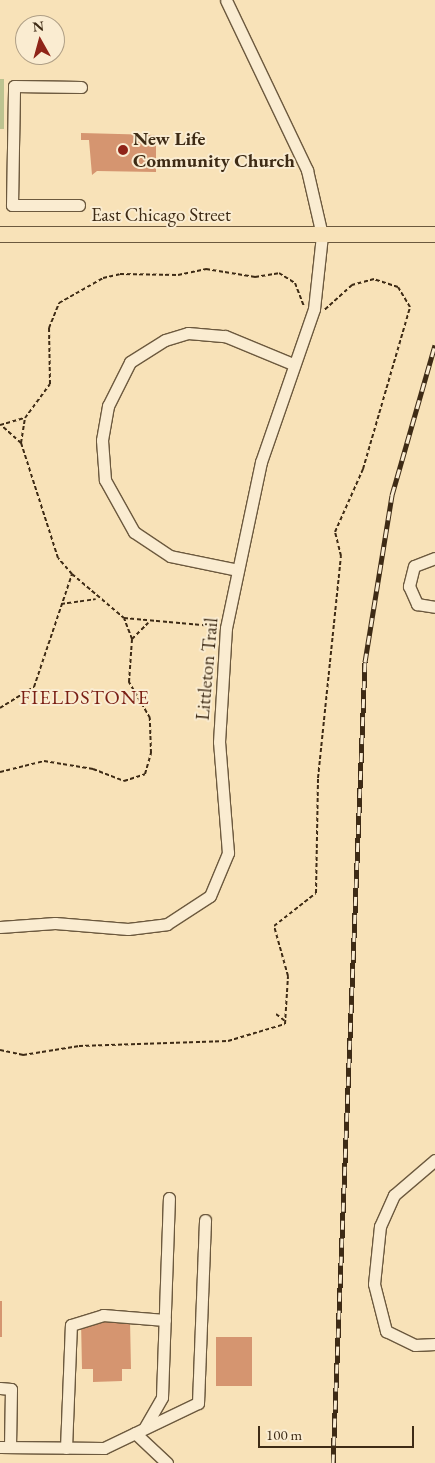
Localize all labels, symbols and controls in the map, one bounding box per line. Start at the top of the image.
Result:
north arrow [15,15,65,65]
text: N [32,16,45,36]
place label: New Life Community Church [133,128,295,172]
marker: New Life Community Church [117,144,129,156]
street label: East Chicago Street [91,204,231,226]
street label: Littleton Trail [191,617,223,721]
district label: FIELDSTONE [19,685,151,709]
scale bar [260,1416,416,1448]
text: 100 m [266,1425,302,1444]

